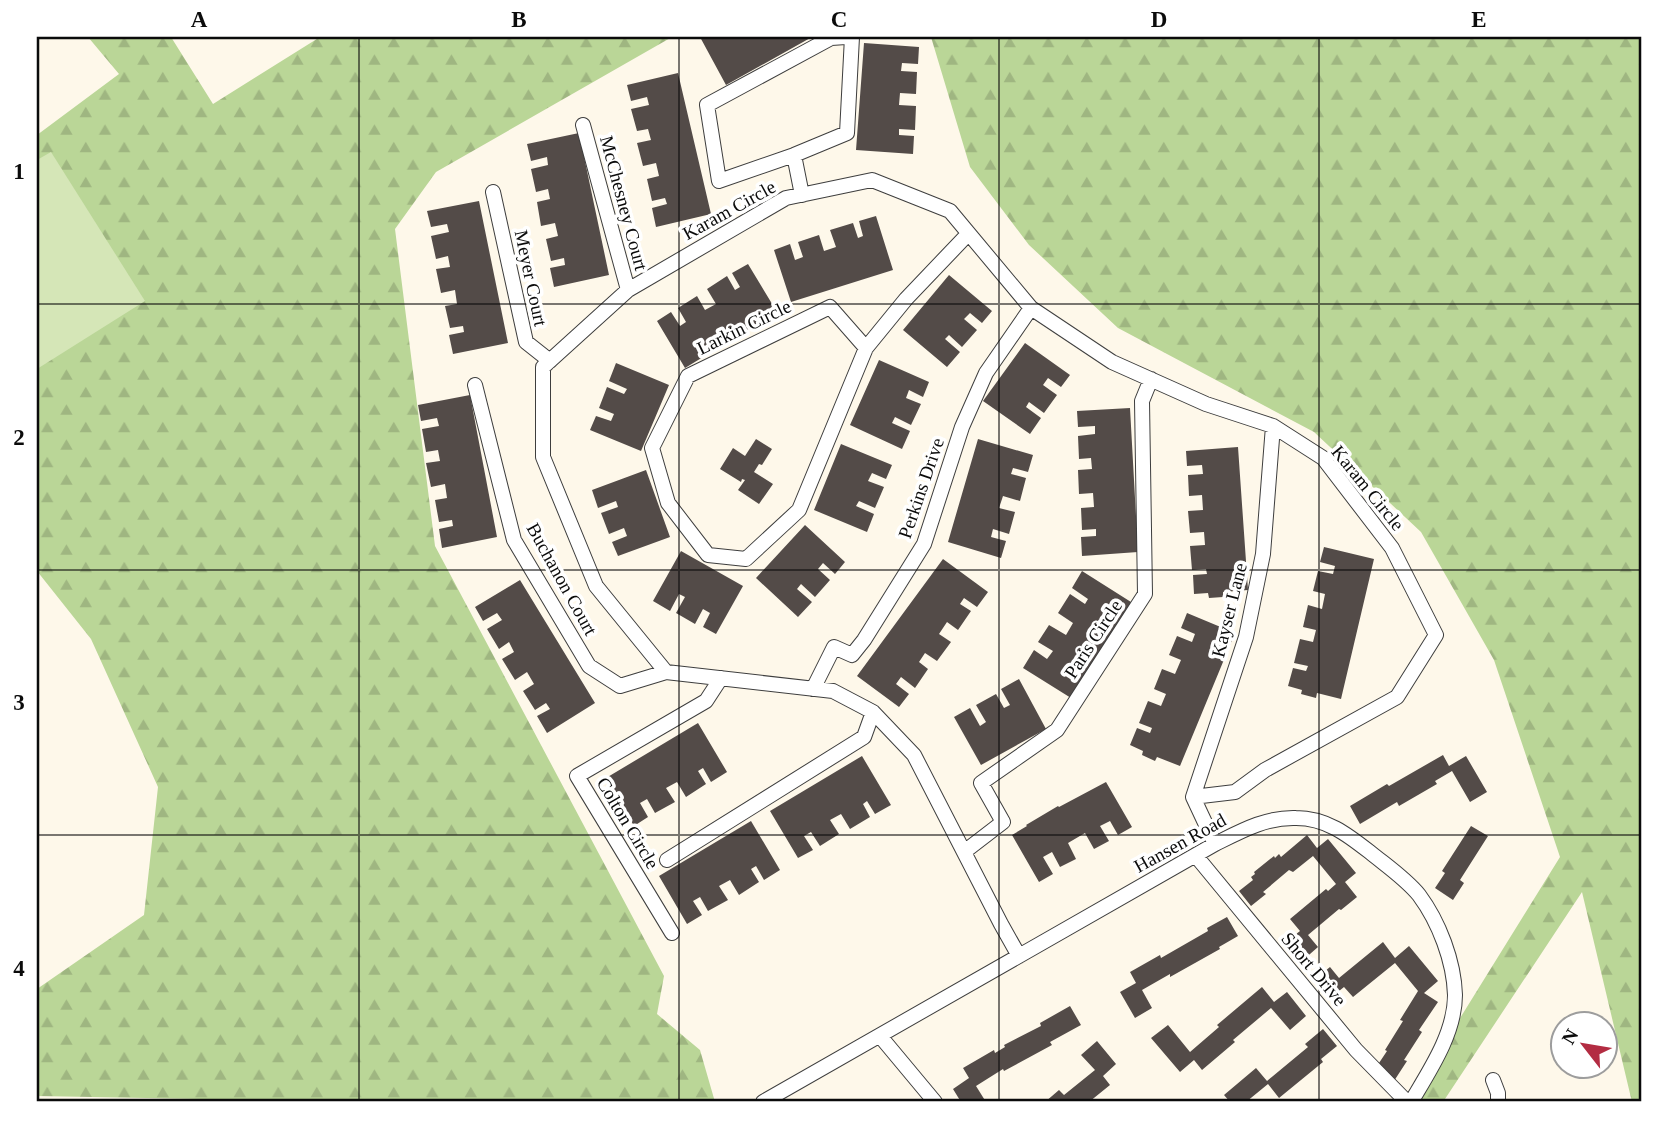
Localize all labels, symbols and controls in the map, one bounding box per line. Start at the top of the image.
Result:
text: A [191,7,208,32]
text: B [511,7,527,32]
text: C [831,7,847,32]
text: D [1151,7,1167,32]
text: E [1471,7,1487,32]
street label: McChesney Court [596,133,652,273]
text: 1 [13,159,25,184]
street label: Karam Circle [679,176,779,244]
street label: Meyer Court [511,228,552,329]
street label: Larkin Circle [694,295,794,359]
text: 2 [13,425,25,450]
street label: Perkins Drive [894,435,948,541]
street label: Karam Circle [1327,441,1409,535]
street label: Buchanon Court [522,519,602,639]
street label: Kayser Lane [1207,561,1251,659]
street label: Paris Circle [1060,596,1126,682]
text: 3 [13,690,25,715]
street label: Colton Circle [592,773,664,873]
street label: Hansen Road [1130,809,1230,877]
street label: Short Drive [1277,928,1351,1010]
text: 4 [13,956,25,981]
north arrow [1548,1010,1618,1080]
text: N [1557,1025,1583,1048]

